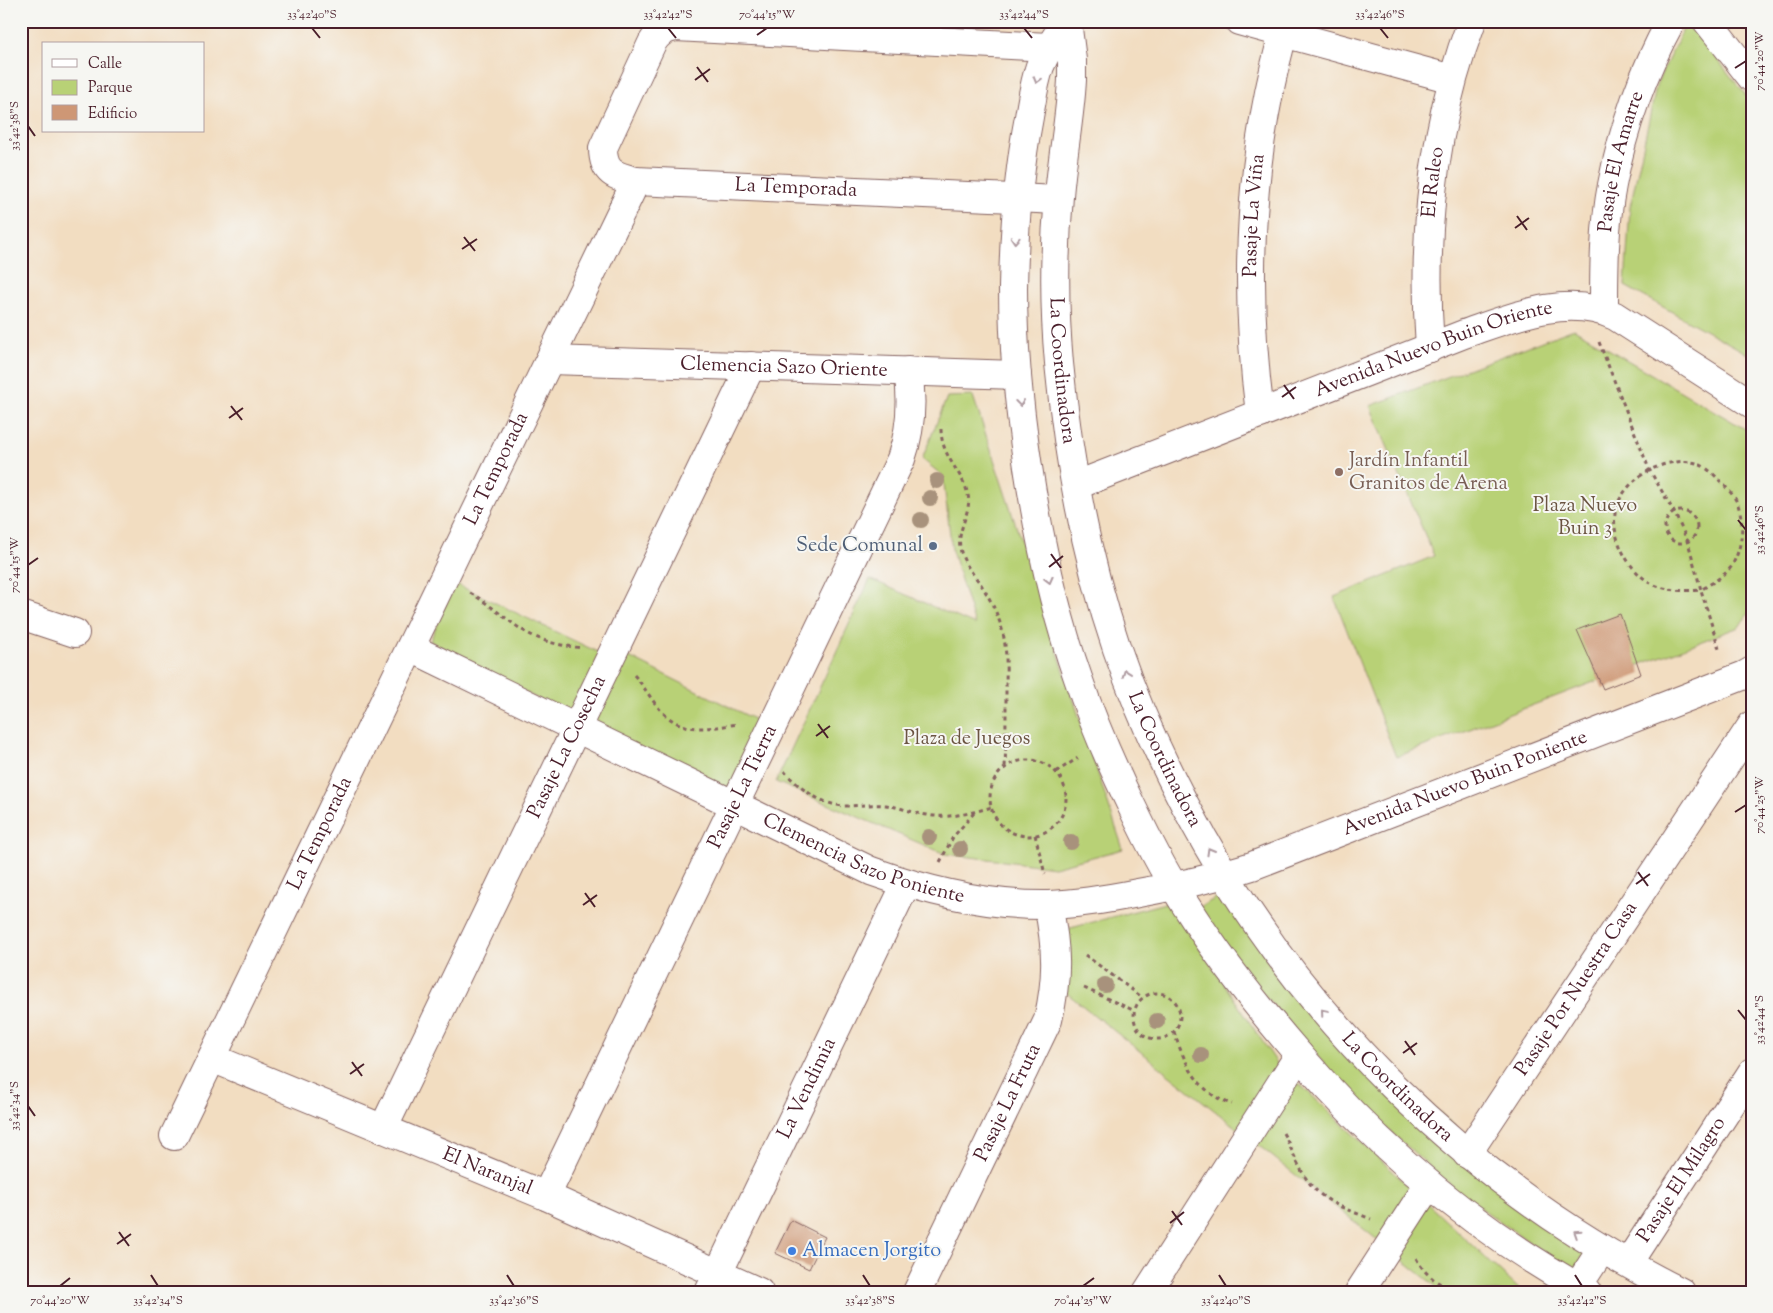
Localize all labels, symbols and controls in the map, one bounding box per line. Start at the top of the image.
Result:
text: 33°42'40"S [287,6,337,24]
text: 33°42'42"S [643,6,693,24]
text: 70°44'15"W [739,6,796,24]
text: 33°42'44"S [999,6,1049,24]
text: 33°42'46"S [1355,6,1405,24]
text: 70°44'20"W [1751,31,1769,91]
legend [42,42,205,132]
text: Calle [88,54,122,75]
one-way arrow [1032,75,1042,83]
text: Parque [88,78,132,99]
street label: Pasaje El Amarre [1591,87,1652,233]
text: 33°42'38"S [6,101,24,151]
text: Edificio [88,104,137,125]
street label: El Raleo [1415,145,1452,219]
street label: Pasaje La Viña [1236,152,1273,277]
street label: La Temporada [734,171,858,205]
one-way arrow [1009,237,1020,245]
street label: Avenida Nuevo Buin Oriente [1311,294,1555,405]
street label: La Coordinadora [1041,297,1083,446]
street label: Clemencia Sazo Oriente [680,350,888,385]
one-way arrow [1014,399,1025,407]
street label: La Temporada [457,407,536,530]
place label: Jardín Infantil Granitos de Arena [1348,447,1508,499]
marker: Jardín Infantil Granitos de Arena [1333,466,1345,478]
park label: Plaza Nuevo Buin 3 [1533,492,1637,544]
text: 33°42'46"S [1751,505,1769,555]
place label: Sede Comunal [796,532,923,561]
text: 70°44'15"W [6,536,24,593]
marker: Sede Comunal [927,540,939,552]
one-way arrow [1044,576,1054,584]
one-way arrow [1121,669,1132,678]
street label: Pasaje La Cosecha [520,671,614,823]
street label: La Coordinadora [1120,687,1209,833]
street label: Pasaje La Tierra [701,720,785,854]
street label: Avenida Nuevo Buin Poniente [1339,723,1592,844]
park label: Plaza de Juegos [904,725,1031,754]
street label: La Temporada [281,772,360,895]
text: 70°44'25"W [1751,776,1769,834]
street label: Clemencia Sazo Poniente [757,806,967,911]
one-way arrow [1207,848,1217,857]
street label: Pasaje Por Nuestra Casa [1508,896,1645,1082]
text: 33°42'44"S [1751,995,1769,1045]
one-way arrow [1321,1009,1330,1018]
street label: La Coordinadora [1334,1026,1459,1149]
street label: La Vendimia [770,1033,844,1144]
street label: Pasaje La Fruta [967,1039,1049,1167]
text: 33°42'34"S [6,1081,24,1131]
street label: Pasaje El Milagro [1630,1111,1734,1249]
street label: El Naranjal [438,1140,537,1204]
one-way arrow [1574,1230,1583,1240]
place label: Almacen Jorgito [802,1237,941,1266]
marker: Almacen Jorgito [786,1245,798,1257]
text: 70°44'20"W [30,1292,90,1310]
text: 33°42'34"S [133,1292,183,1310]
text: 33°42'36"S [489,1292,539,1310]
text: 33°42'38"S [845,1292,895,1310]
text: 70°44'25"W [1054,1292,1112,1310]
text: 33°42'40"S [1201,1292,1251,1310]
text: 33°42'42"S [1557,1292,1607,1310]

